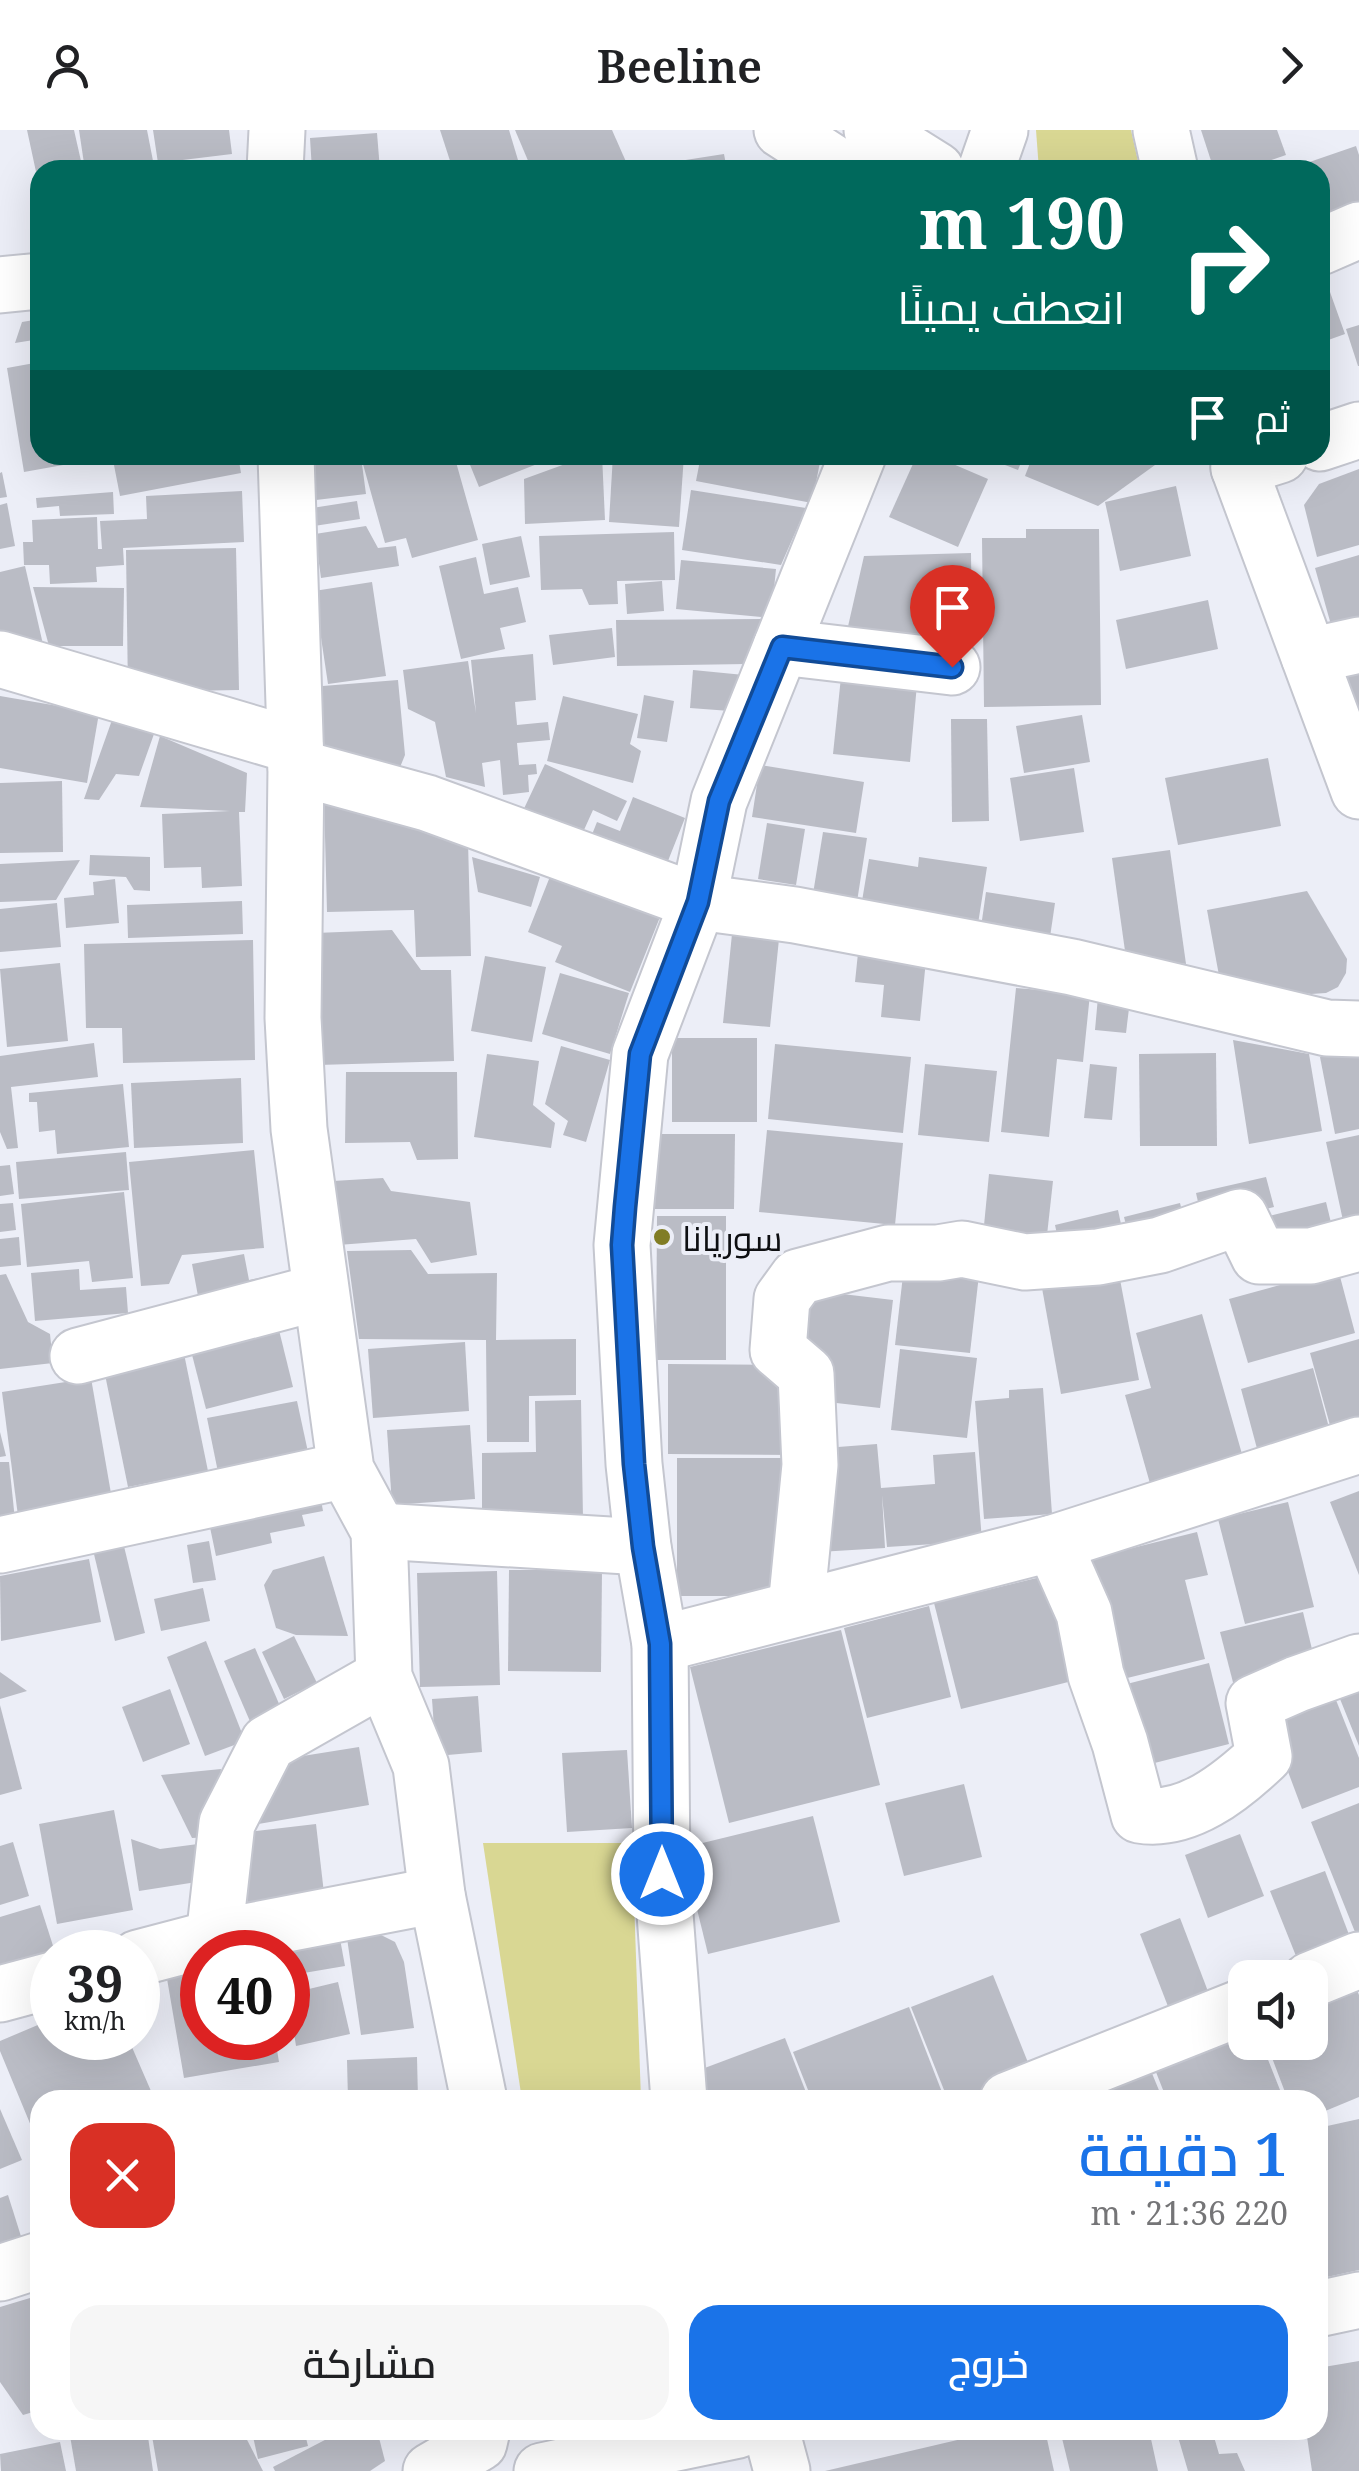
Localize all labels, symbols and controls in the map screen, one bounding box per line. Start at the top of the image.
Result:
text: Beeline [597,35,762,96]
icon: person [40,38,95,93]
icon: forward [1264,38,1319,93]
text: 190 m [919,174,1125,270]
icon: right [1160,200,1290,330]
text: انعطف يمينًا [897,276,1125,337]
icon: arrive [1180,390,1235,445]
text: ثم [1255,391,1290,443]
pin [910,565,995,668]
icon: arrive [925,580,980,635]
place label: سوريانا [682,1214,783,1261]
marker: سوريانا [651,1226,673,1248]
position arrow [610,1822,714,1926]
speed limit sign: 40 [180,1930,310,2060]
text: 39 [67,1949,123,2017]
map controls [1228,1960,1328,2060]
button: sound [1228,1960,1328,2060]
text: km/h [64,2003,126,2037]
text: 1 دقيقة [1079,2112,1288,2194]
button: close [70,2123,175,2228]
text: 220 m · 21:36 [1090,2191,1288,2234]
button: مشاركة [70,2305,669,2420]
button: خروج [689,2305,1288,2420]

